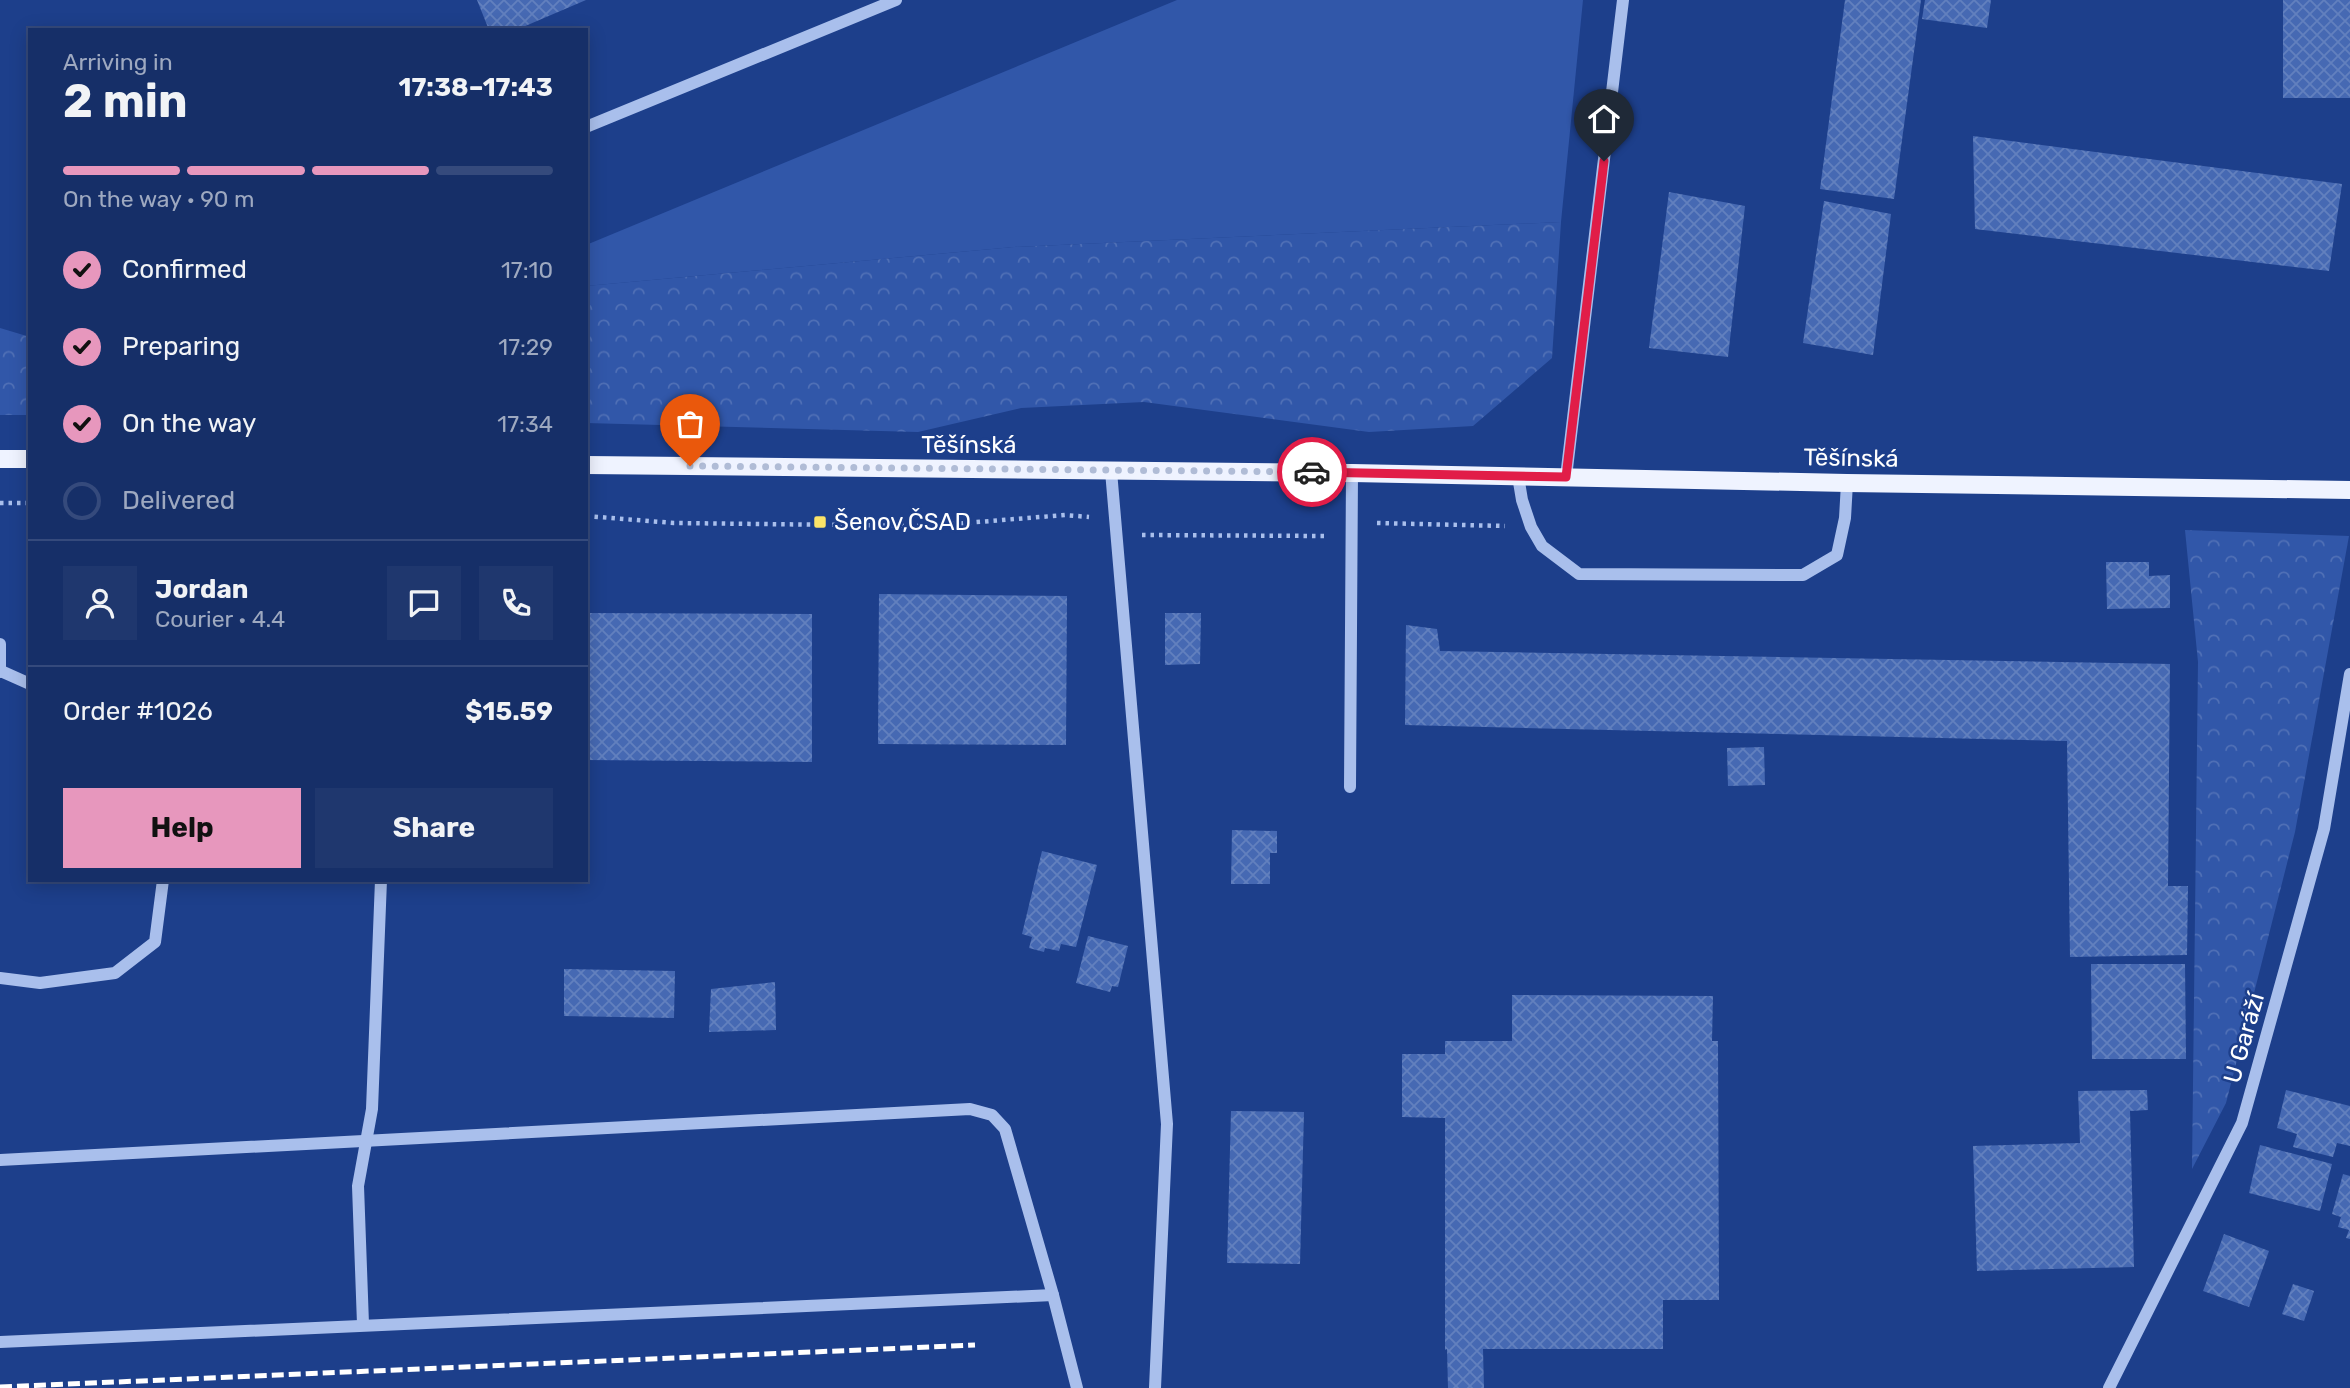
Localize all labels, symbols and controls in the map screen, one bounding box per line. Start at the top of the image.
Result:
text: Arriving in [63,48,173,76]
text: 17:38–17:43 [398,72,553,103]
text: 2 min [63,74,188,129]
pin [1574,89,1634,161]
icon: home [1585,100,1623,138]
text: On the way · 90 m [63,185,254,213]
icon: check [63,251,101,289]
text: Confirmed [122,254,247,285]
text: 17:10 [501,256,553,284]
icon: check [63,328,101,366]
text: Preparing [122,331,240,362]
text: 17:29 [498,333,553,361]
pin [660,394,720,466]
icon: check [63,405,101,443]
icon: bag [671,405,709,443]
text: On the way [122,408,256,439]
text: 17:34 [497,410,553,438]
street label: Těšínská [921,431,1017,459]
courier [1277,437,1347,507]
street label: Těšínská [1803,443,1899,473]
icon: car [1293,453,1331,491]
text: Delivered [122,485,235,516]
place label: Šenov,ČSAD [834,508,971,536]
marker: Šenov,ČSAD [812,514,828,530]
button: person [63,566,137,640]
button: chat [387,566,461,640]
button: phone [479,566,553,640]
text: Jordan [155,574,248,605]
text: Courier · 4.4 [155,605,285,633]
text: Order #1026 [63,696,213,727]
text: $15.59 [465,696,553,727]
button: Help [63,788,301,868]
button: Share [315,788,553,868]
street label: U Garáží [2218,989,2271,1086]

